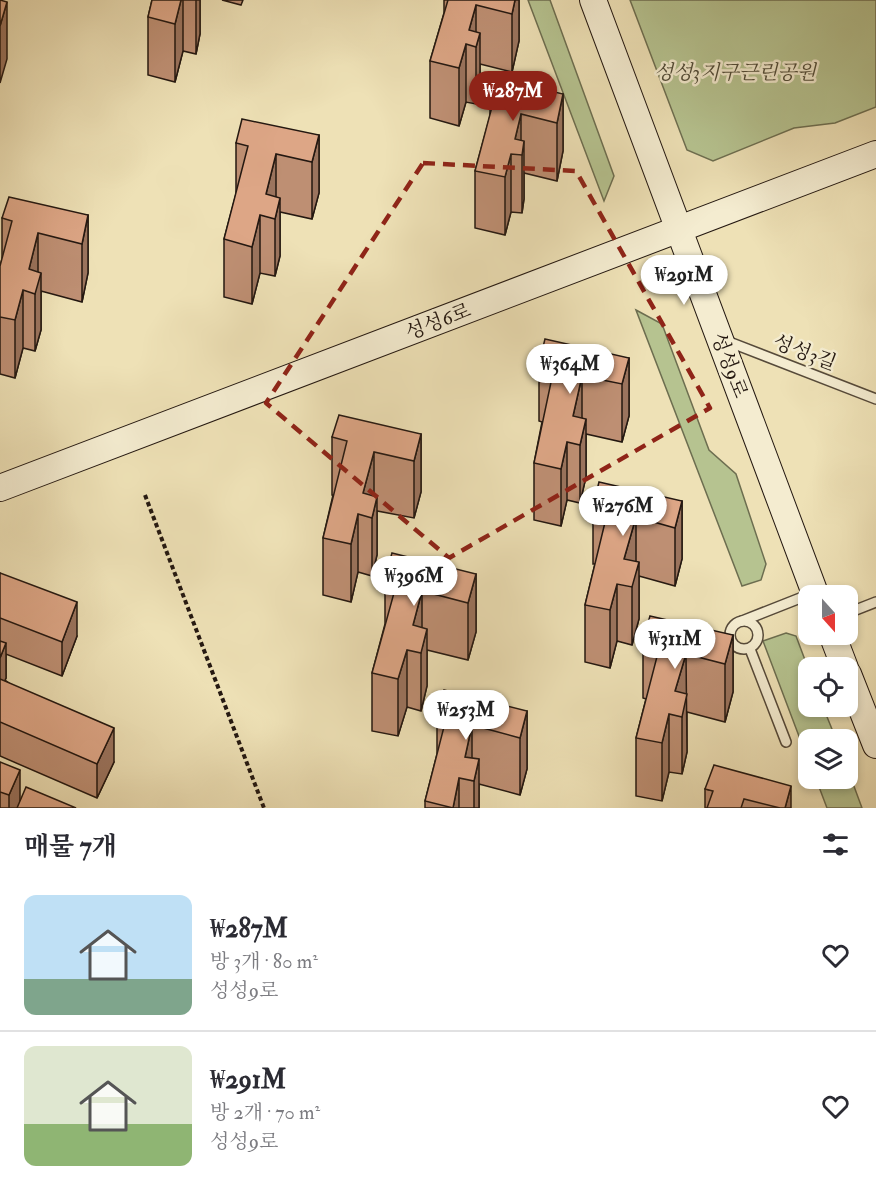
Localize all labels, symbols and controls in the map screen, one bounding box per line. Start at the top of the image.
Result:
park label: 성성3지구근린공원 [654,60,818,85]
pin: ₩287M [471,71,555,122]
text: ₩287M [483,78,543,103]
pin: ₩291M [642,255,726,306]
text: ₩291M [655,262,713,287]
street label: 성성6로 [402,298,474,345]
street label: 성성9로 [706,329,753,402]
street label: 성성3길 [770,329,840,376]
pin: ₩364M [528,344,612,395]
text: ₩364M [540,351,600,376]
pin: ₩276M [581,486,665,537]
text: ₩276M [593,493,653,518]
pin: ₩396M [372,556,456,607]
text: ₩396M [384,563,444,588]
north arrow [798,585,858,645]
map controls [798,585,858,789]
pin: ₩311M [633,619,717,670]
text: ₩311M [648,626,702,651]
button: locate [798,657,858,717]
pin: ₩253M [424,690,508,741]
text: ₩253M [437,697,495,722]
button: layers [798,729,858,789]
icon: filters [819,828,852,861]
text: 매물 7개 [24,831,117,863]
text: ₩287M [210,913,288,945]
icon: home [72,919,144,991]
icon: heart [819,939,852,972]
text: 방 3개 · 80 m² [210,949,318,974]
text: 성성9로 [210,978,278,1003]
text: ₩291M [210,1064,286,1096]
icon: home [72,1070,144,1142]
icon: heart [819,1090,852,1123]
text: 방 2개 · 70 m² [210,1100,320,1125]
text: 성성9로 [210,1129,278,1154]

